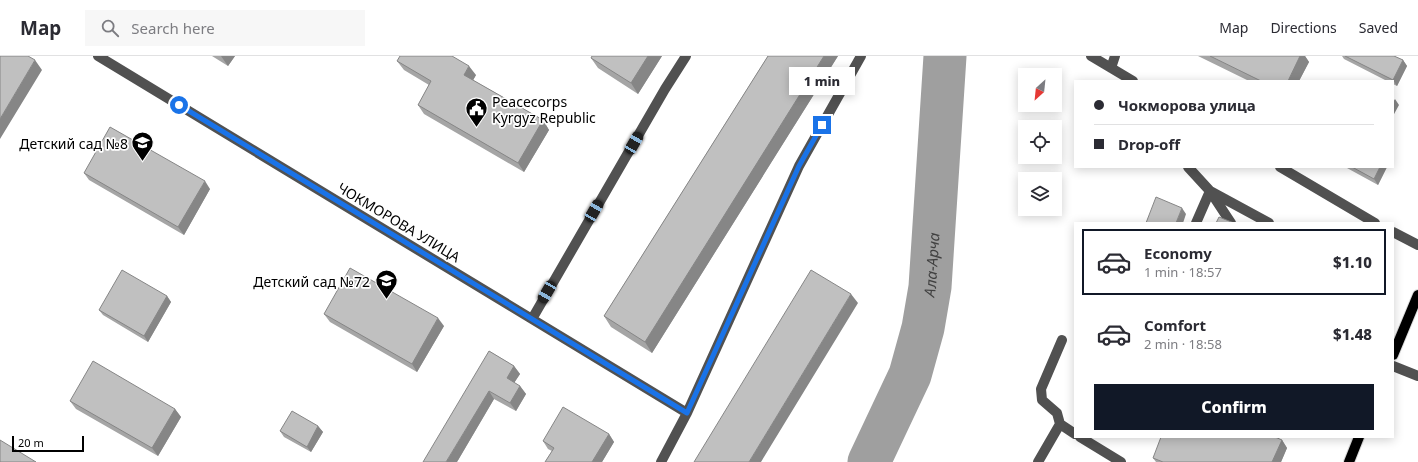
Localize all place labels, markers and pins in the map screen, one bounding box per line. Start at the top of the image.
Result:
place label: Peacecorps Kyrgyz Republic [492,92,596,127]
public building icon: Peacecorps Kyrgyz Republic [463,96,489,129]
school or university icon: Детский сад №8 [130,130,156,163]
place label: Детский сад №8 [19,134,128,153]
school or university icon: Детский сад №72 [373,268,399,301]
place label: Детский сад №72 [253,272,370,291]

